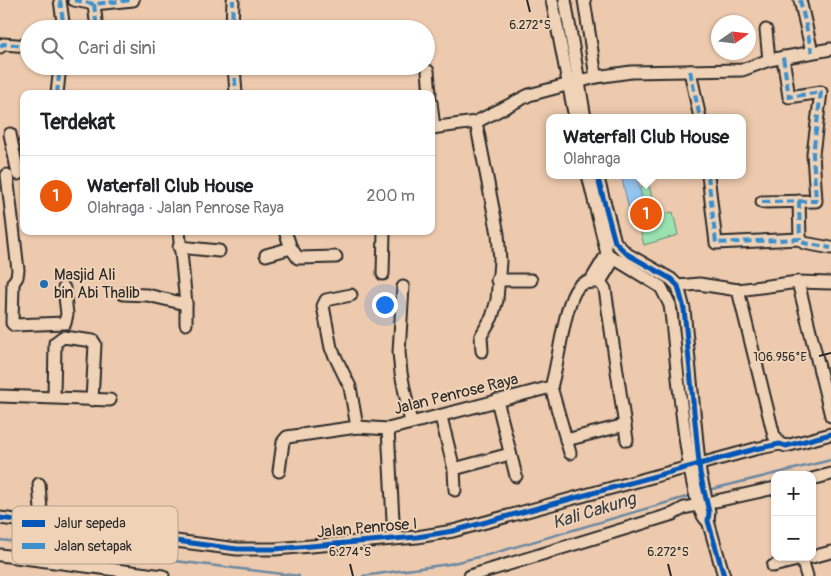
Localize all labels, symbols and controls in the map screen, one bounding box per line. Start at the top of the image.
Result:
north arrow [711,15,756,60]
text: 6.272°S [509,18,551,33]
search box [20,20,435,75]
icon: search [38,34,66,62]
text: Cari di sini [78,36,155,60]
text: Terdekat [40,109,115,136]
popup [546,114,746,179]
text: Waterfall Club House [563,125,729,149]
text: Olahraga [563,149,620,169]
text: Waterfall Club House [87,174,253,198]
text: 1 [53,186,59,206]
text: 200 m [367,186,415,206]
pin: 1 [630,195,662,233]
text: Olahraga · Jalan Penrose Raya [87,198,284,218]
place label: Masjid Ali bin Abi Thalib [54,265,140,303]
marker: Masjid Ali bin Abi Thalib [38,278,50,290]
your location [372,292,398,318]
text: 106.956°E [753,350,807,365]
street label: Jalan Penrose Raya [392,369,520,419]
map controls [771,471,816,561]
button: + [771,471,816,516]
water label: Kali Cakung [550,487,640,535]
legend [12,506,178,564]
street label: Jalan Penrose I [316,514,418,542]
text: Jalur sepeda [54,515,126,532]
button: − [771,516,816,561]
text: Jalan setapak [54,538,132,555]
text: 6.274°S [329,545,371,560]
text: 6.272°S [647,545,689,560]

